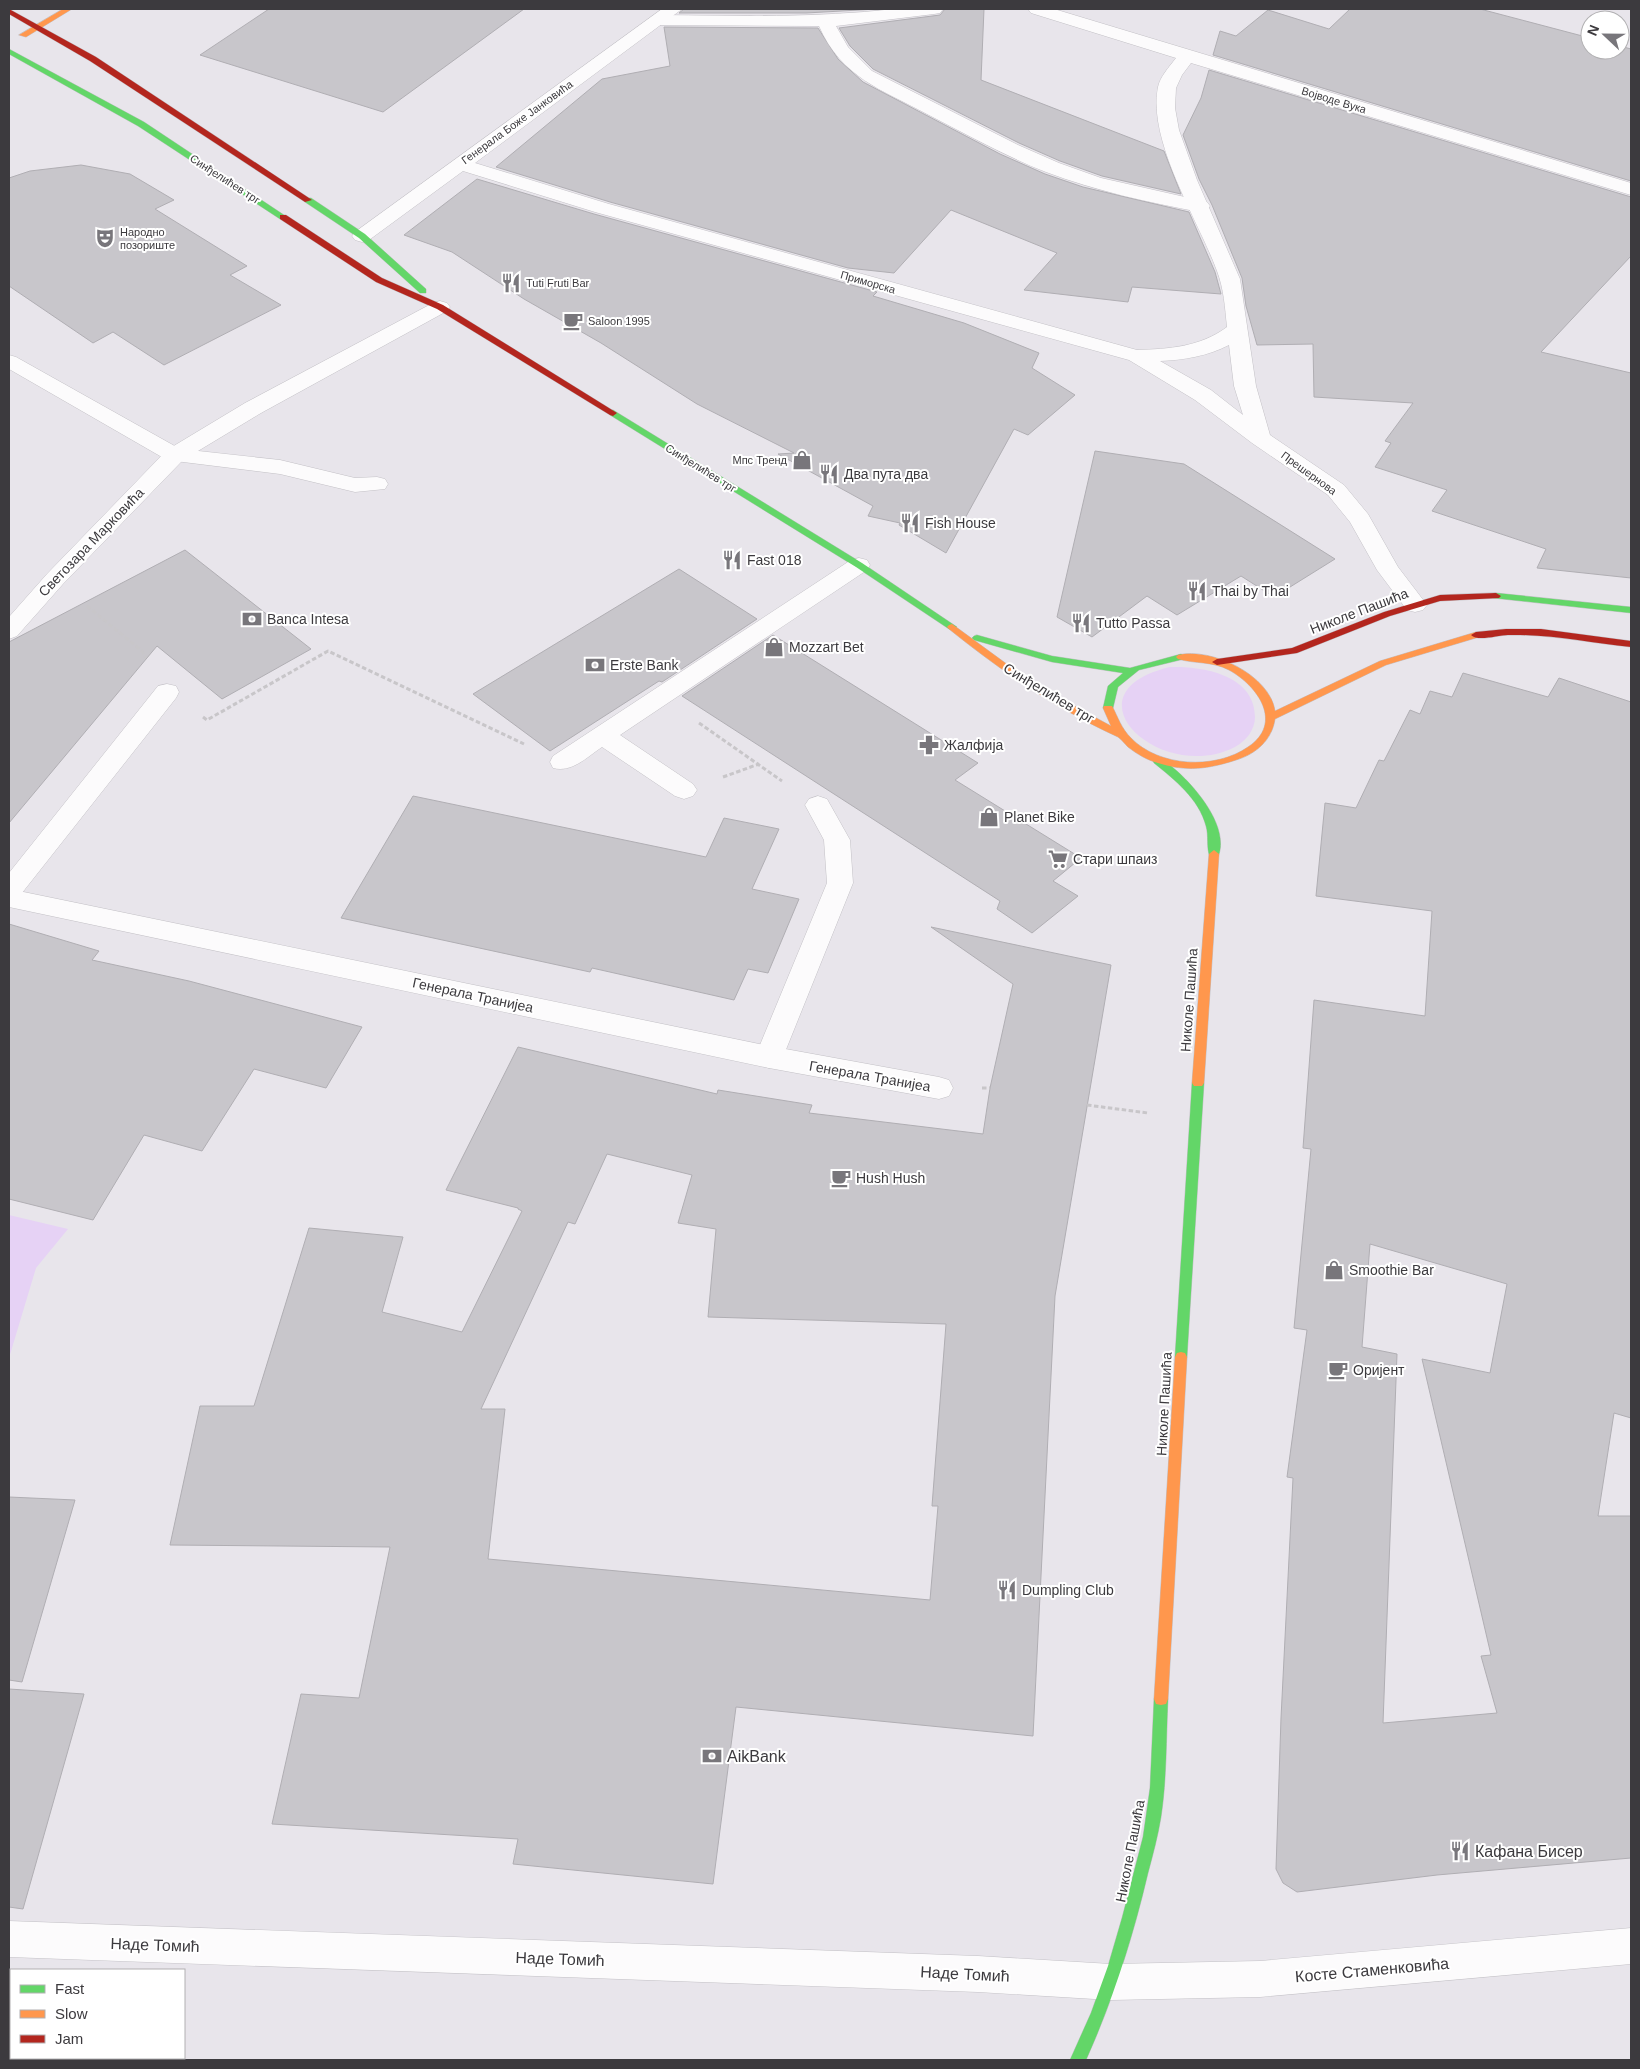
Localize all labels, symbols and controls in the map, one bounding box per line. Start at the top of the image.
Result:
north arrow [1580,10,1630,60]
text: N [1584,22,1602,38]
street label: Генерала Боже Јанковића [459,77,575,166]
street label: Војводе Вука [1300,84,1369,116]
street label: Синђелићев трг [188,152,262,206]
place label: Народно позориште [120,226,175,251]
theatre icon: Народно позориште [94,227,116,249]
street label: Приморска [839,268,898,296]
restaurant icon: Tuti Fruti Bar [500,272,522,294]
place label: Tuti Fruti Bar [526,277,589,289]
cafe icon: Saloon 1995 [562,310,584,332]
place label: Saloon 1995 [588,315,650,327]
street label: Синђелићев трг [664,441,738,495]
shop icon: Мпс Тренд [791,449,813,471]
street label: Прешернова [1279,449,1340,498]
place label: Мпс Тренд [732,454,788,466]
restaurant icon: Два пута два [818,463,840,485]
place label: Два пута два [844,466,928,482]
street label: Светозара Марковића [35,484,147,600]
restaurant icon: Fish House [899,512,921,534]
place label: Fish House [925,515,996,531]
restaurant icon: Fast 018 [721,549,743,571]
place label: Fast 018 [747,552,802,568]
restaurant icon: Thai by Thai [1186,580,1208,602]
place label: Thai by Thai [1212,583,1289,599]
street label: Николе Пашића [1308,585,1411,637]
bank icon: Banca Intesa [241,608,263,630]
place label: Banca Intesa [267,611,349,627]
restaurant icon: Tutto Passa [1070,612,1092,634]
place label: Tutto Passa [1096,615,1170,631]
shop icon: Mozzart Bet [763,636,785,658]
place label: Mozzart Bet [789,639,864,655]
bank icon: Erste Bank [584,654,606,676]
place label: Erste Bank [610,657,679,673]
street label: Синђелићев трг [1001,660,1097,726]
pharmacy icon: Жалфија [918,734,940,756]
place label: Жалфија [944,737,1003,753]
shop icon: Planet Bike [978,806,1000,828]
place label: Planet Bike [1004,809,1075,825]
supermarket icon: Стари шпаиз [1047,848,1069,870]
place label: Стари шпаиз [1073,851,1158,867]
street label: Николе Пашића [1177,947,1201,1052]
street label: Генерала Транијеа [411,974,535,1016]
street label: Генерала Транијеа [808,1057,932,1095]
cafe icon: Hush Hush [830,1167,852,1189]
place label: Hush Hush [856,1170,925,1186]
shop icon: Smoothie Bar [1323,1259,1345,1281]
place label: Smoothie Bar [1349,1262,1434,1278]
street label: Николе Пашића [1153,1351,1175,1456]
cafe icon: Оријент [1327,1359,1349,1381]
place label: Оријент [1353,1362,1405,1378]
restaurant icon: Dumpling Club [996,1579,1018,1601]
place label: Dumpling Club [1022,1582,1114,1598]
bank icon: AikBank [701,1745,723,1767]
place label: AikBank [727,1748,787,1765]
street label: Николе Пашића [1112,1798,1148,1904]
restaurant icon: Кафана Бисер [1449,1840,1471,1862]
place label: Кафана Бисер [1475,1843,1583,1860]
street label: Наде Томић [110,1935,200,1955]
street label: Наде Томић [515,1949,605,1969]
street label: Косте Стаменковића [1294,1955,1450,1985]
street label: Наде Томић [920,1963,1010,1985]
legend [10,1969,185,2059]
text: Fast [55,1980,85,1997]
text: Slow [55,2005,88,2022]
text: Jam [55,2030,83,2047]

